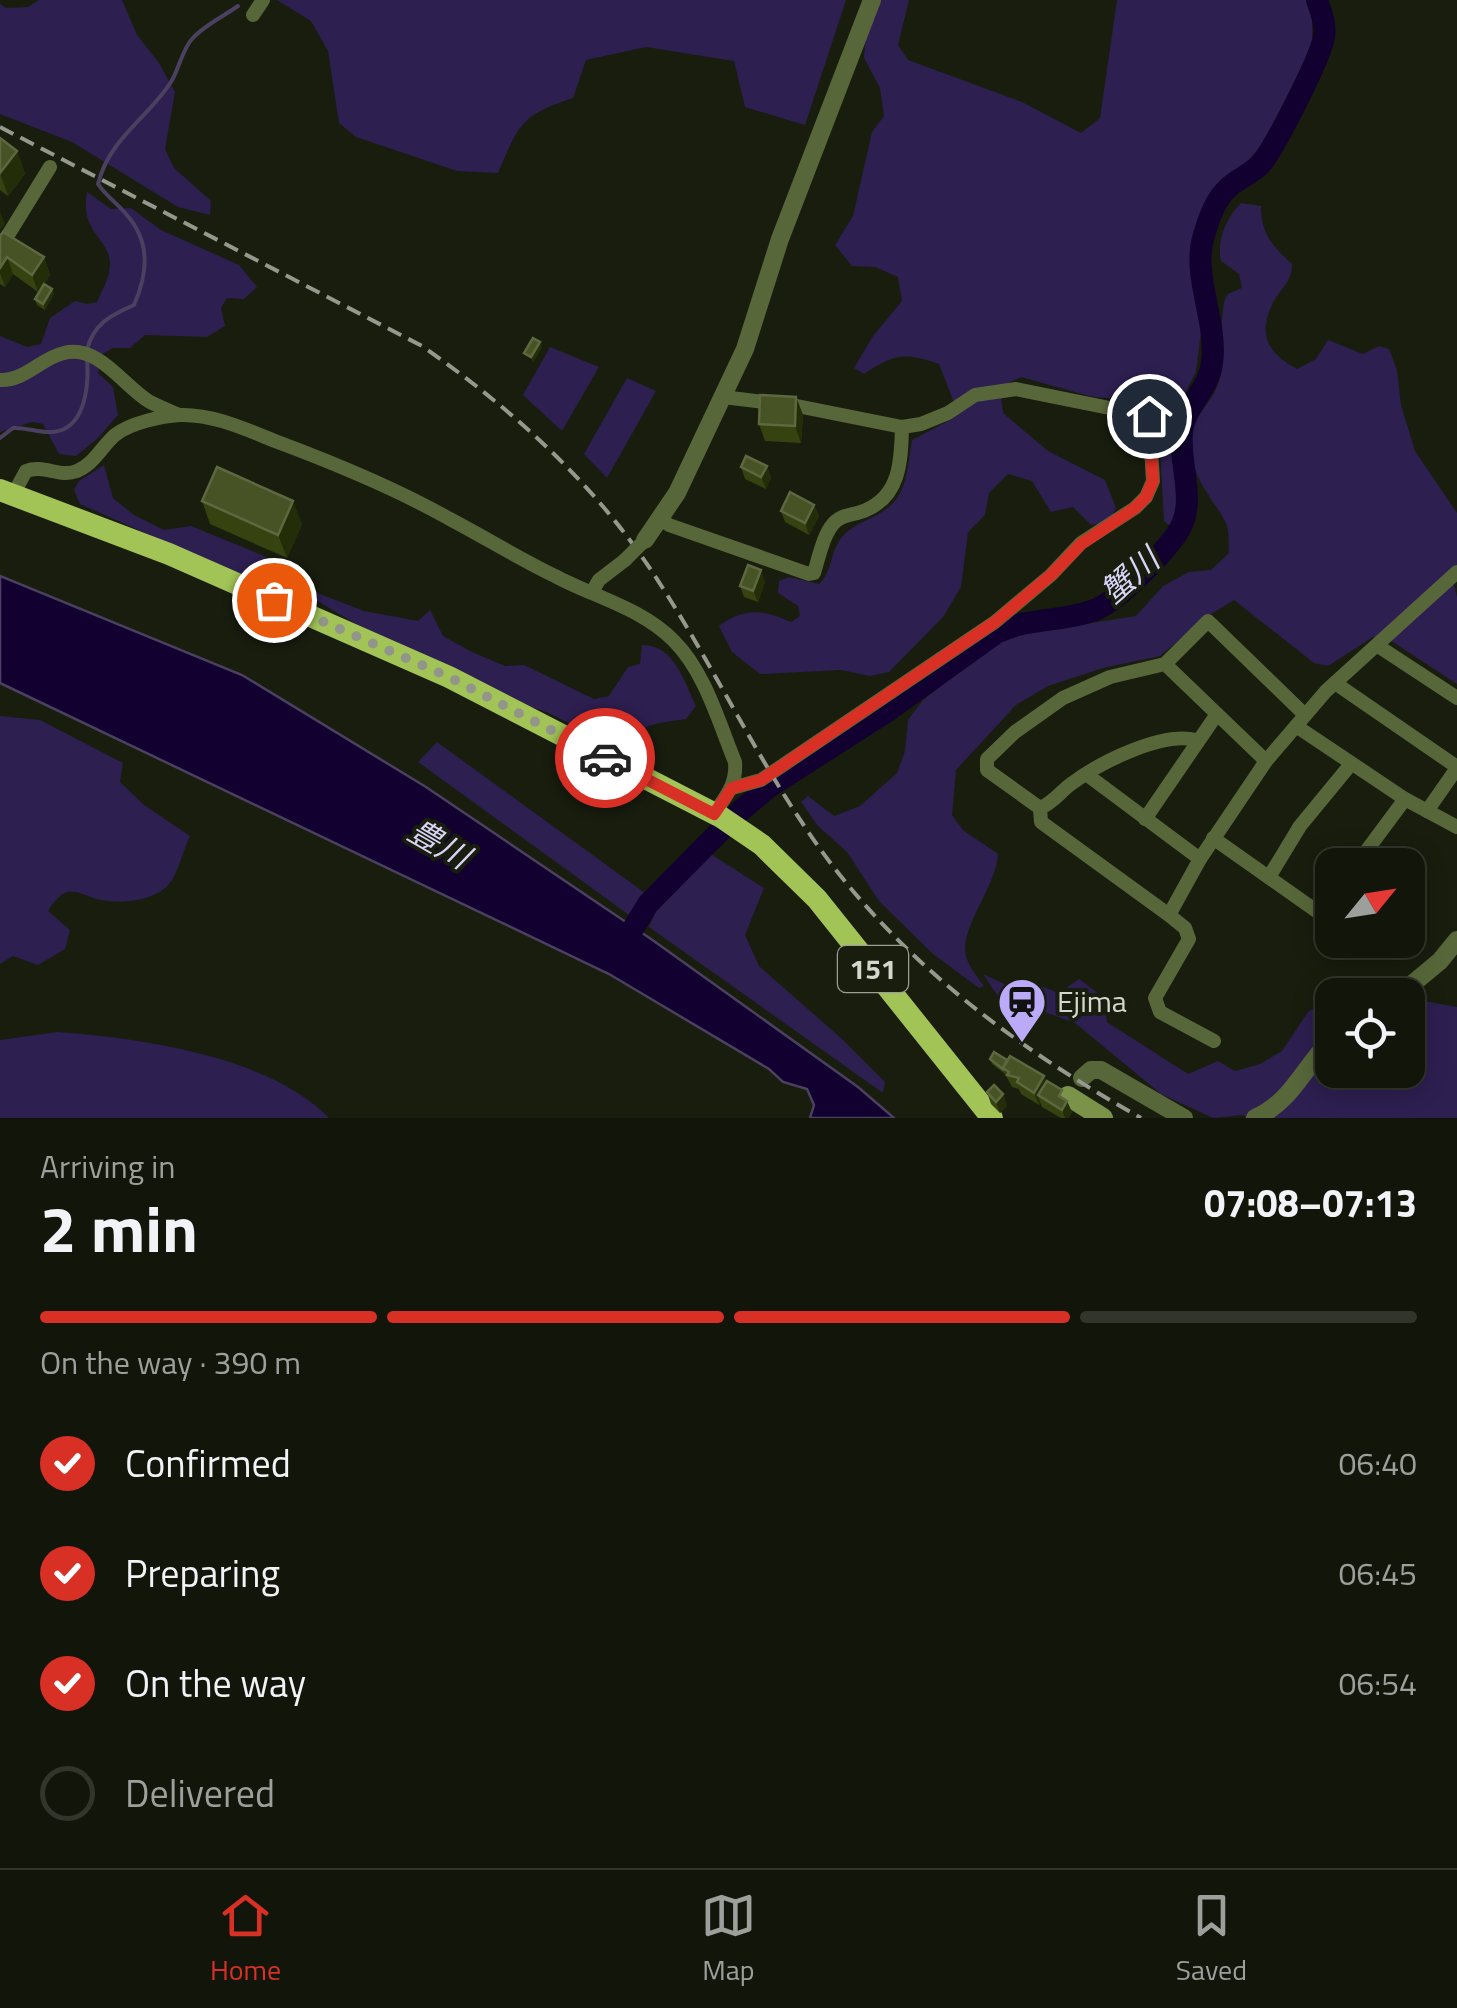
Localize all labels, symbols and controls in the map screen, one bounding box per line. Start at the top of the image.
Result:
pin [1107,374,1192,459]
icon: home [1122,389,1177,444]
water label: 蟹川 [1089,534,1171,614]
pin [232,558,317,643]
icon: bag [247,573,302,628]
courier [555,708,655,808]
icon: car [578,731,633,786]
water label: 豊川 [400,806,482,881]
north arrow [1315,848,1425,958]
map controls [1315,848,1425,1088]
road number: 151 [838,946,908,992]
station icon: Ejima [996,976,1048,1044]
place label: Ejima [1057,978,1127,1024]
button: locate [1315,978,1425,1088]
text: Arriving in [40,1142,176,1190]
text: 07:08–07:13 [1204,1174,1417,1232]
text: 2 min [40,1178,198,1277]
text: On the way · 390 m [40,1338,301,1386]
text: Confirmed [125,1434,291,1492]
icon: check [40,1436,95,1491]
text: 06:40 [1338,1439,1417,1487]
text: Preparing [125,1544,280,1602]
icon: check [40,1546,95,1601]
text: 06:45 [1338,1549,1417,1597]
text: On the way [125,1654,306,1712]
icon: check [40,1656,95,1711]
text: 06:54 [1338,1659,1417,1707]
text: Delivered [125,1764,275,1822]
tab: Home [210,1888,281,1991]
tab: Map [701,1888,756,1991]
tab: Saved [1176,1888,1247,1991]

